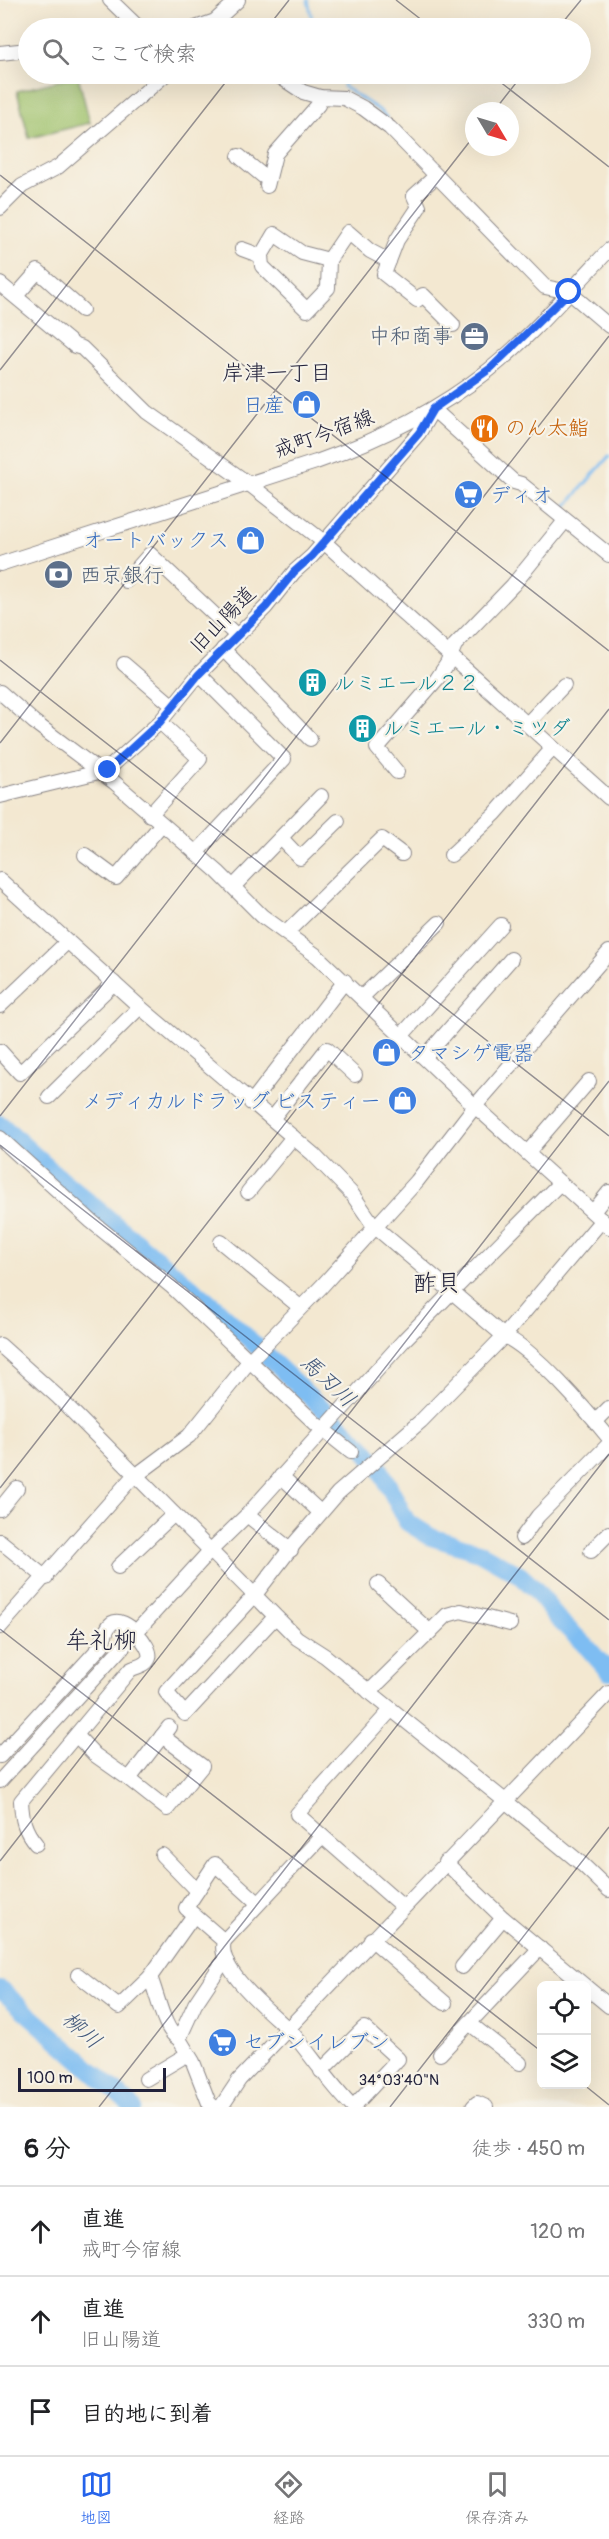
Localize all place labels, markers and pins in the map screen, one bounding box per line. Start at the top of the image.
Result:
office icon: 中和商事 [458,320,490,352]
place label: 中和商事 [369,323,453,350]
shop icon: 日産 [290,389,322,421]
place label: 日産 [243,392,285,419]
restaurant icon: のん太鮨 [468,412,500,444]
place label: のん太鮨 [505,415,589,442]
supermarket icon: ディオ [453,479,485,511]
place label: ディオ [490,482,553,509]
shop icon: オートバックス [234,524,266,556]
place label: オートバックス [82,527,229,554]
bank icon: 西京銀行 [43,559,75,591]
place label: 西京銀行 [80,562,164,589]
building icon: ルミエール２２ [297,667,329,699]
place label: ルミエール２２ [334,670,480,697]
building icon: ルミエール・ミツダ [346,712,378,744]
place label: ルミエール・ミツダ [383,715,571,742]
shop icon: タマシゲ電器 [371,1037,403,1069]
place label: タマシゲ電器 [408,1040,534,1067]
shop icon: メディカルドラッグ ビスティー [386,1085,418,1117]
place label: メディカルドラッグ ビスティー [82,1088,381,1115]
supermarket icon: セブンイレブン [206,2026,238,2058]
place label: セブンイレブン [243,2029,390,2056]

